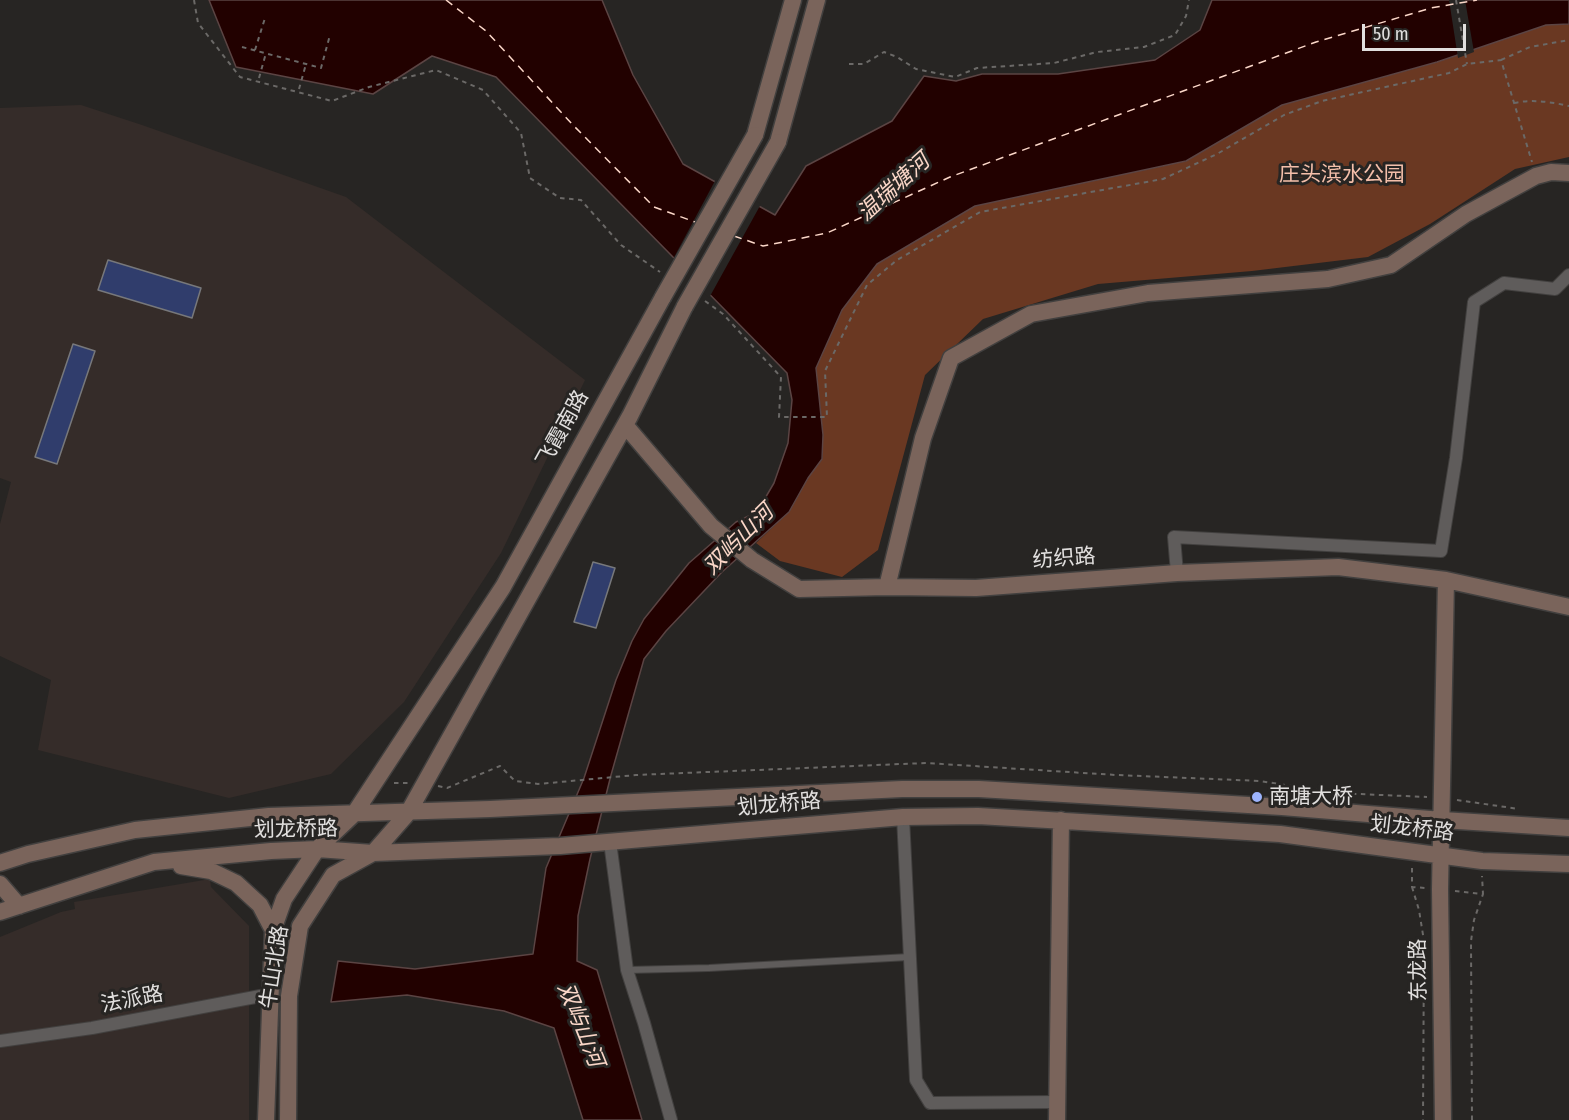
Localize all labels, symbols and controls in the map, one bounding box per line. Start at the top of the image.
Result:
scale bar [1365,12,1468,50]
text: 50 m [1373,23,1409,45]
water label: 温瑞塘河 [852,149,936,227]
park label: 庄头滨水公园 [1279,162,1405,188]
street label: 飞霞南路 [532,386,594,472]
water label: 双屿山河 [699,500,779,580]
street label: 纺织路 [1032,544,1096,574]
place label: 南塘大桥 [1269,784,1353,810]
street label: 划龙桥路 [736,789,822,821]
marker: 南塘大桥 [1250,790,1264,804]
street label: 划龙桥路 [1369,811,1455,847]
street label: 划龙桥路 [254,817,338,843]
street label: 牛山北路 [256,924,294,1010]
street label: 东龙路 [1406,938,1432,1002]
water label: 双屿山河 [551,979,609,1071]
street label: 法派路 [99,982,165,1018]

